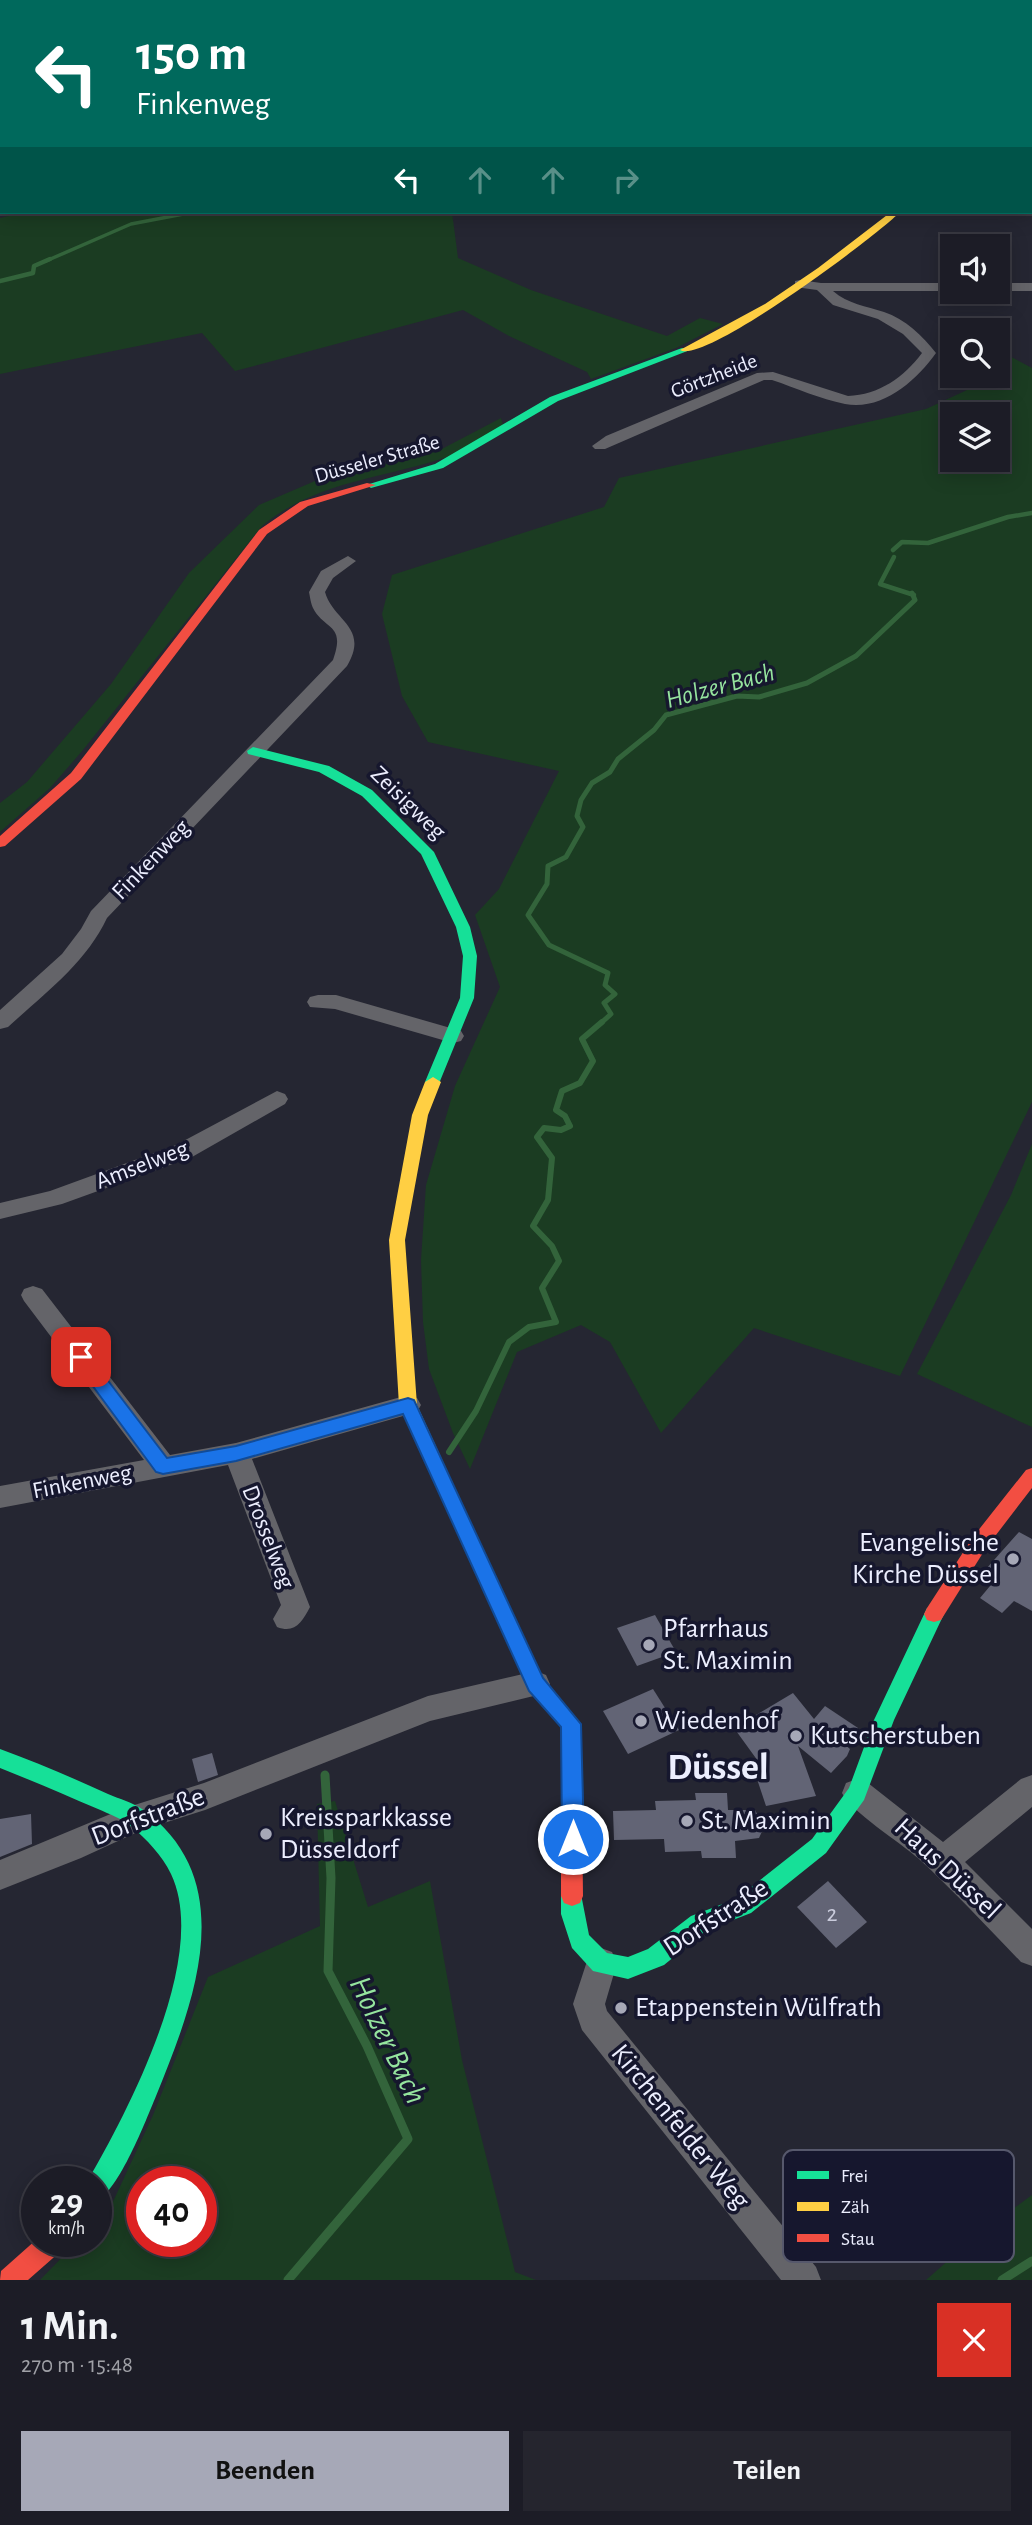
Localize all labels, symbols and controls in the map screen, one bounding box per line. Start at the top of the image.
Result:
icon: left [21,28,112,119]
text: 150 m [136,30,247,79]
text: Finkenweg [136,88,270,120]
icon: left [388,161,426,199]
icon: ahead [461,161,499,199]
icon: ahead [534,161,572,199]
icon: right [607,161,645,199]
map controls [940,234,1010,472]
button: sound [940,234,1010,304]
button: search [940,318,1010,388]
street label: Görtzheide [668,350,760,402]
button: layers [940,402,1010,472]
street label: Düsseler Straße [312,431,442,487]
water label: Holzer Bach [663,659,777,713]
street label: Zeisigweg [366,762,450,844]
street label: Finkenweg [107,815,195,904]
street label: Amselweg [92,1136,192,1194]
pin [51,1327,111,1387]
icon: arrive [62,1338,100,1376]
street label: Finkenweg [30,1461,134,1503]
street label: Drosselweg [237,1482,299,1592]
place label: Evangelische Kirche Düssel [852,1529,999,1589]
marker: Evangelische Kirche Düssel [1005,1551,1021,1567]
place label: Pfarrhaus St. Maximin [663,1615,793,1675]
marker: Pfarrhaus St. Maximin [641,1637,657,1653]
place label: Wiedenhof [655,1707,779,1735]
marker: Wiedenhof [633,1713,649,1729]
place label: Kutscherstuben [810,1722,981,1750]
marker: Kutscherstuben [788,1728,804,1744]
district label: Düssel [667,1749,769,1787]
street label: Dorfstraße [88,1783,208,1851]
position arrow [536,1802,610,1876]
place label: Kreissparkkasse Düsseldorf [280,1804,452,1864]
place label: St. Maximin [701,1807,831,1835]
marker: St. Maximin [679,1813,695,1829]
street label: Haus Düssel [889,1813,1005,1925]
marker: Kreissparkkasse Düsseldorf [258,1826,274,1842]
street label: Dorfstraße [659,1874,773,1962]
house number: 2 [827,1902,838,1926]
water label: Holzer Bach [343,1971,433,2109]
place label: Etappenstein Wülfrath [635,1994,882,2022]
marker: Etappenstein Wülfrath [613,2000,629,2016]
street label: Kirchenfelder Weg [605,2040,755,2215]
legend [783,2150,1014,2262]
speed limit sign: 40 [126,2166,217,2257]
text: Frei [841,2167,868,2186]
text: 29 [50,2185,83,2220]
text: Zäh [841,2198,870,2217]
text: km/h [48,2220,85,2238]
text: Stau [841,2230,875,2249]
button: close [937,2303,1011,2377]
text: 1 Min. [21,2305,119,2347]
text: 270 m · 15:48 [21,2354,133,2377]
button: Beenden [21,2431,509,2511]
button: Teilen [523,2431,1011,2511]

